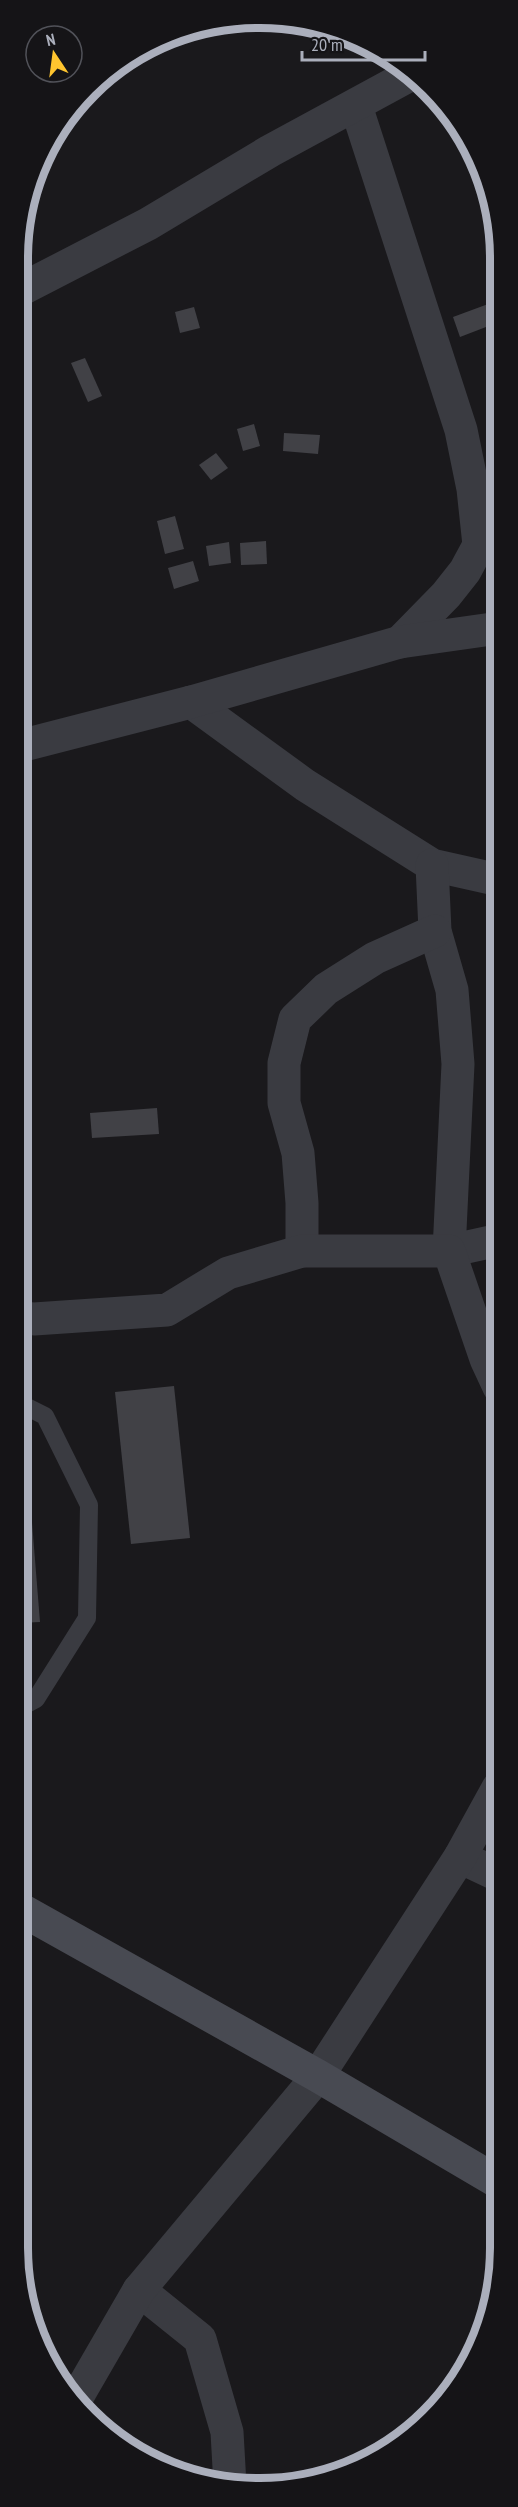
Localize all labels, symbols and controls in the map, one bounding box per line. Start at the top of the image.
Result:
north arrow [24,24,84,84]
scale bar [302,24,425,62]
text: N [44,29,57,50]
text: 20 m [311,33,343,56]

